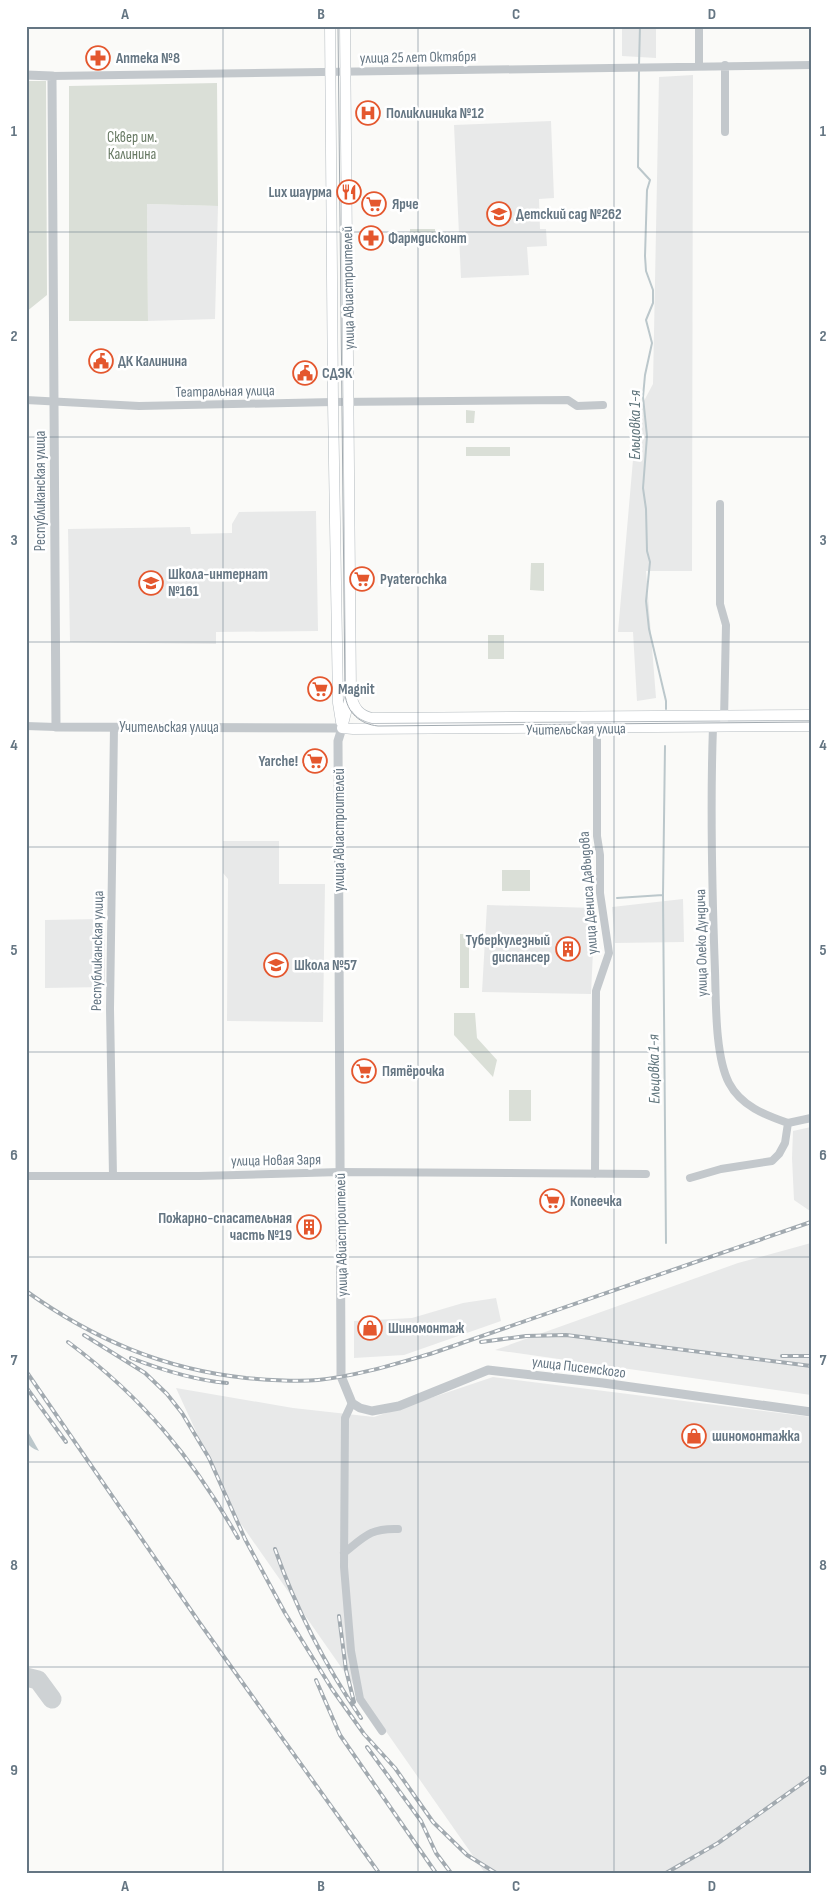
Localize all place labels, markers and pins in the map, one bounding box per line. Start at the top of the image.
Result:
pharmacy icon: Аптека №8 [85,45,111,71]
place label: Аптека №8 [115,49,180,68]
hospital icon: Поликлиника №12 [355,100,381,126]
place label: Поликлиника №12 [386,104,484,123]
restaurant icon: Lux шаурма [336,179,362,205]
place label: Lux шаурма [268,183,332,202]
supermarket icon: Ярче [361,191,387,217]
place label: Ярче [392,195,419,214]
school or university icon: Детский сад №262 [486,201,512,227]
place label: Детский сад №262 [516,205,622,224]
pharmacy icon: Фармдисконт [358,225,384,251]
place label: Фармдисконт [388,229,467,248]
public building icon: ДК Калинина [88,348,114,374]
place label: ДК Калинина [118,352,187,371]
public building icon: СДЭК [292,360,318,386]
place label: СДЭК [322,364,353,383]
place label: Школа-интернат №161 [168,565,268,601]
supermarket icon: Pyaterochka [349,566,375,592]
school or university icon: Школа-интернат №161 [138,570,164,596]
place label: Pyaterochka [380,570,447,589]
supermarket icon: Magnit [307,676,333,702]
place label: Magnit [338,680,375,699]
supermarket icon: Yarche! [302,748,328,774]
place label: Yarche! [258,752,298,771]
place label: Туберкулезный диспансер [466,931,550,967]
building icon: Туберкулезный диспансер [555,936,581,962]
school or university icon: Школа №57 [263,952,289,978]
place label: Школа №57 [294,956,357,975]
supermarket icon: Пятёрочка [351,1058,377,1084]
place label: Пятёрочка [382,1062,444,1081]
supermarket icon: Копеечка [539,1188,565,1214]
place label: Копеечка [570,1192,622,1211]
place label: Пожарно-спасательная часть №19 [158,1209,292,1245]
building icon: Пожарно-спасательная часть №19 [296,1214,322,1240]
shop icon: Шиномонтаж [357,1315,383,1341]
place label: Шиномонтаж [388,1319,465,1338]
shop icon: шиномонтажка [681,1423,707,1449]
place label: шиномонтажка [712,1427,800,1446]

